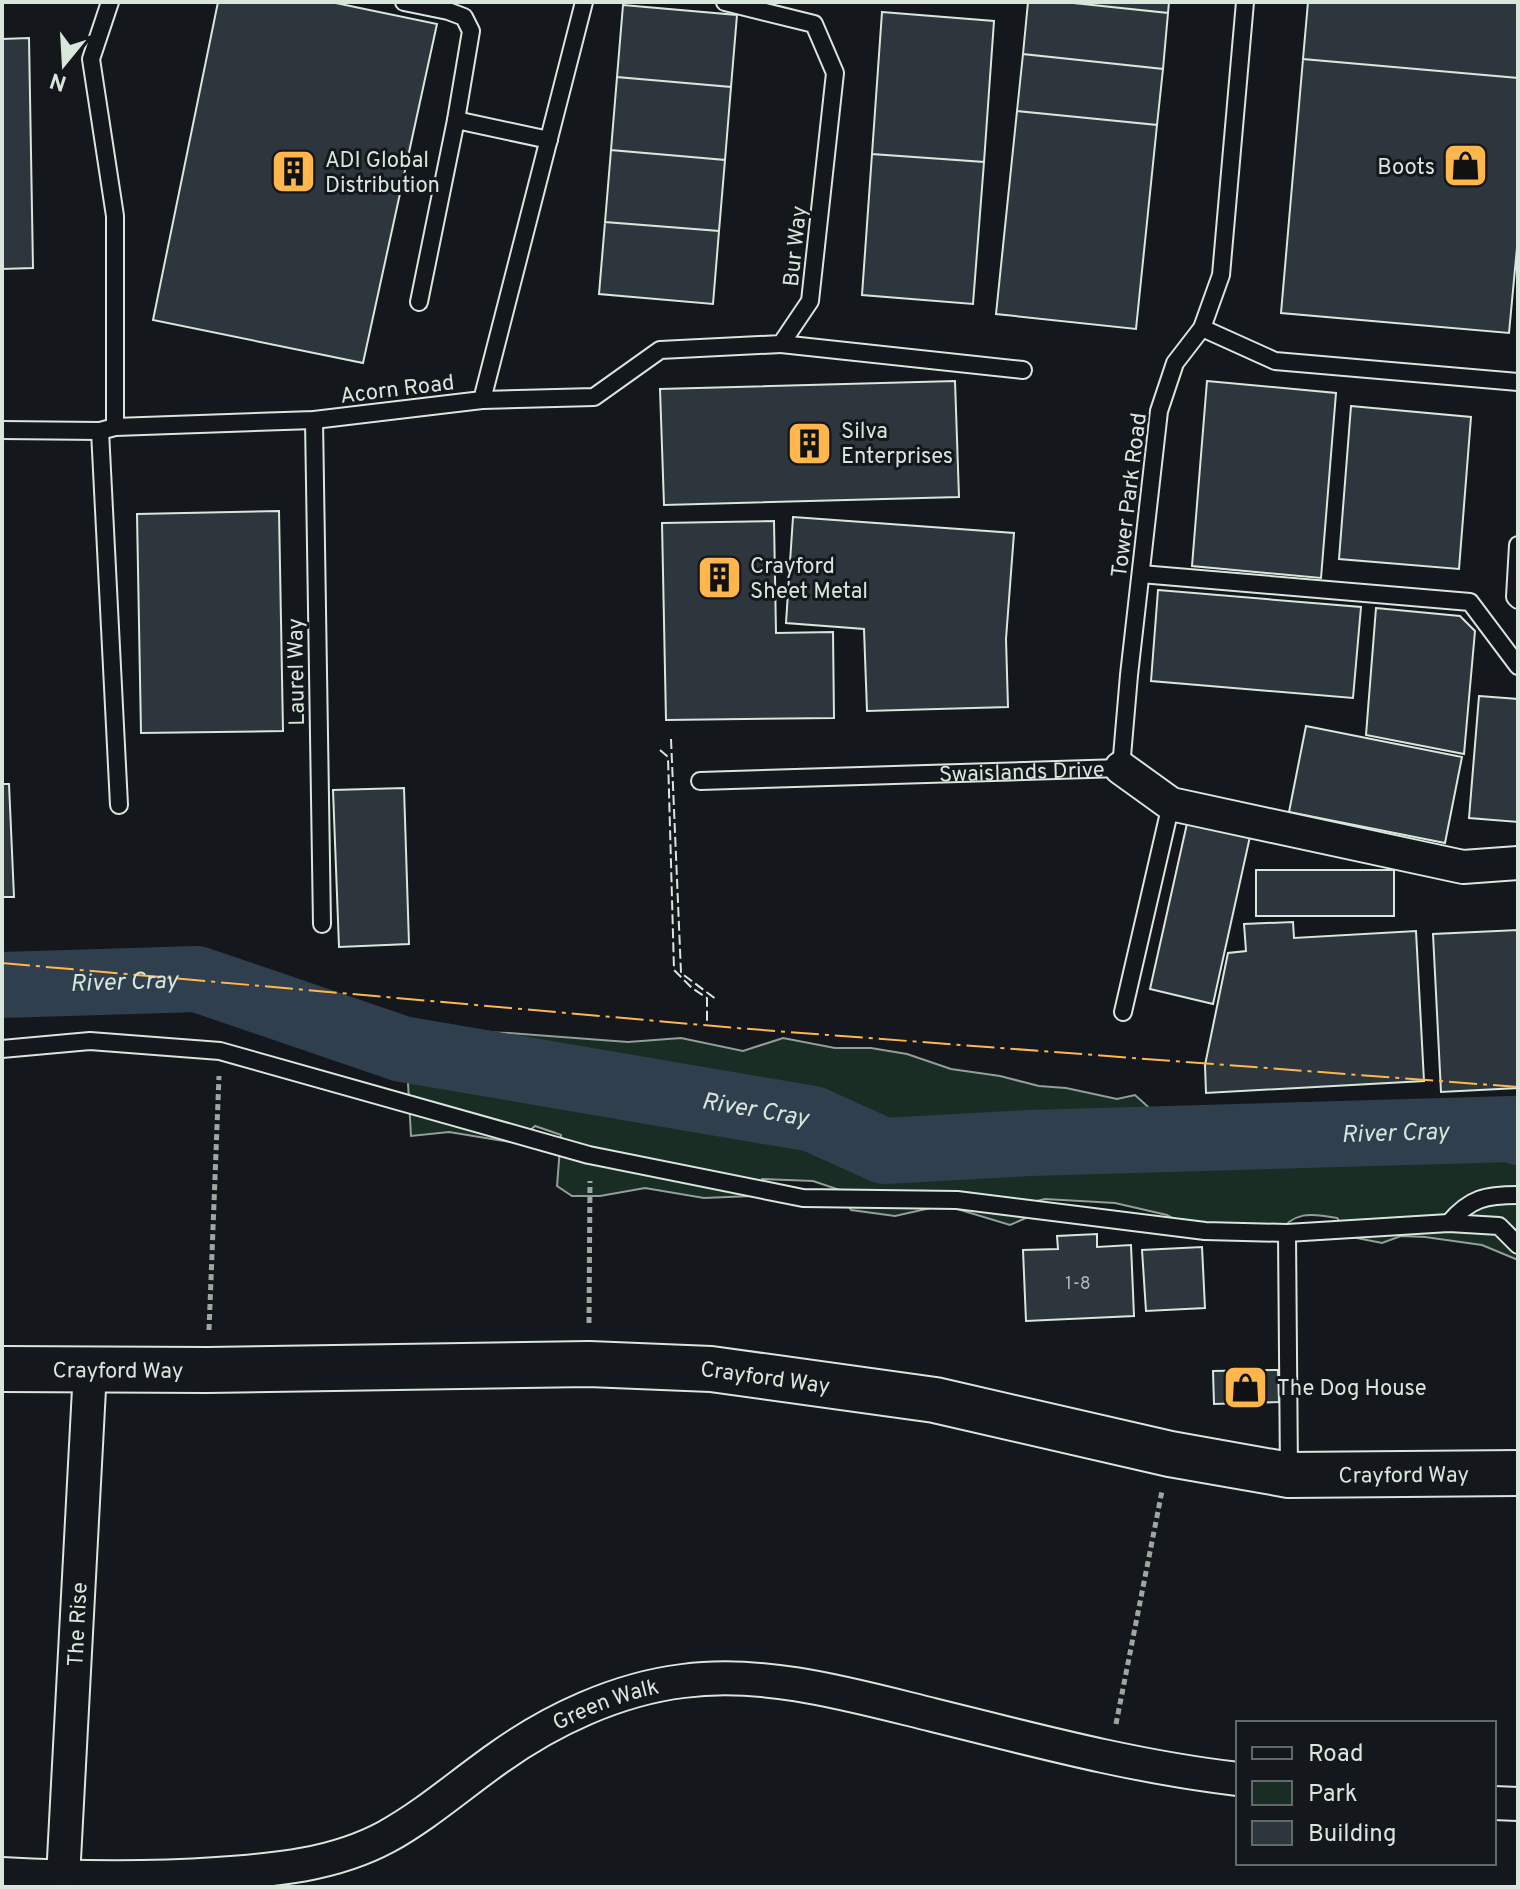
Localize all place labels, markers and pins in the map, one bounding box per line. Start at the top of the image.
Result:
shop icon: Boots [1442,142,1490,190]
building icon: ADI Global Distribution [270,148,318,196]
place label: ADI Global Distribution [325,148,440,200]
place label: Boots [1377,155,1435,182]
building icon: Silva Enterprises [786,419,834,467]
place label: Silva Enterprises [841,419,953,471]
building icon: Crayford Sheet Metal [695,554,743,602]
place label: Crayford Sheet Metal [750,554,868,606]
shop icon: The Dog House [1222,1363,1270,1411]
place label: The Dog House [1277,1376,1427,1403]

